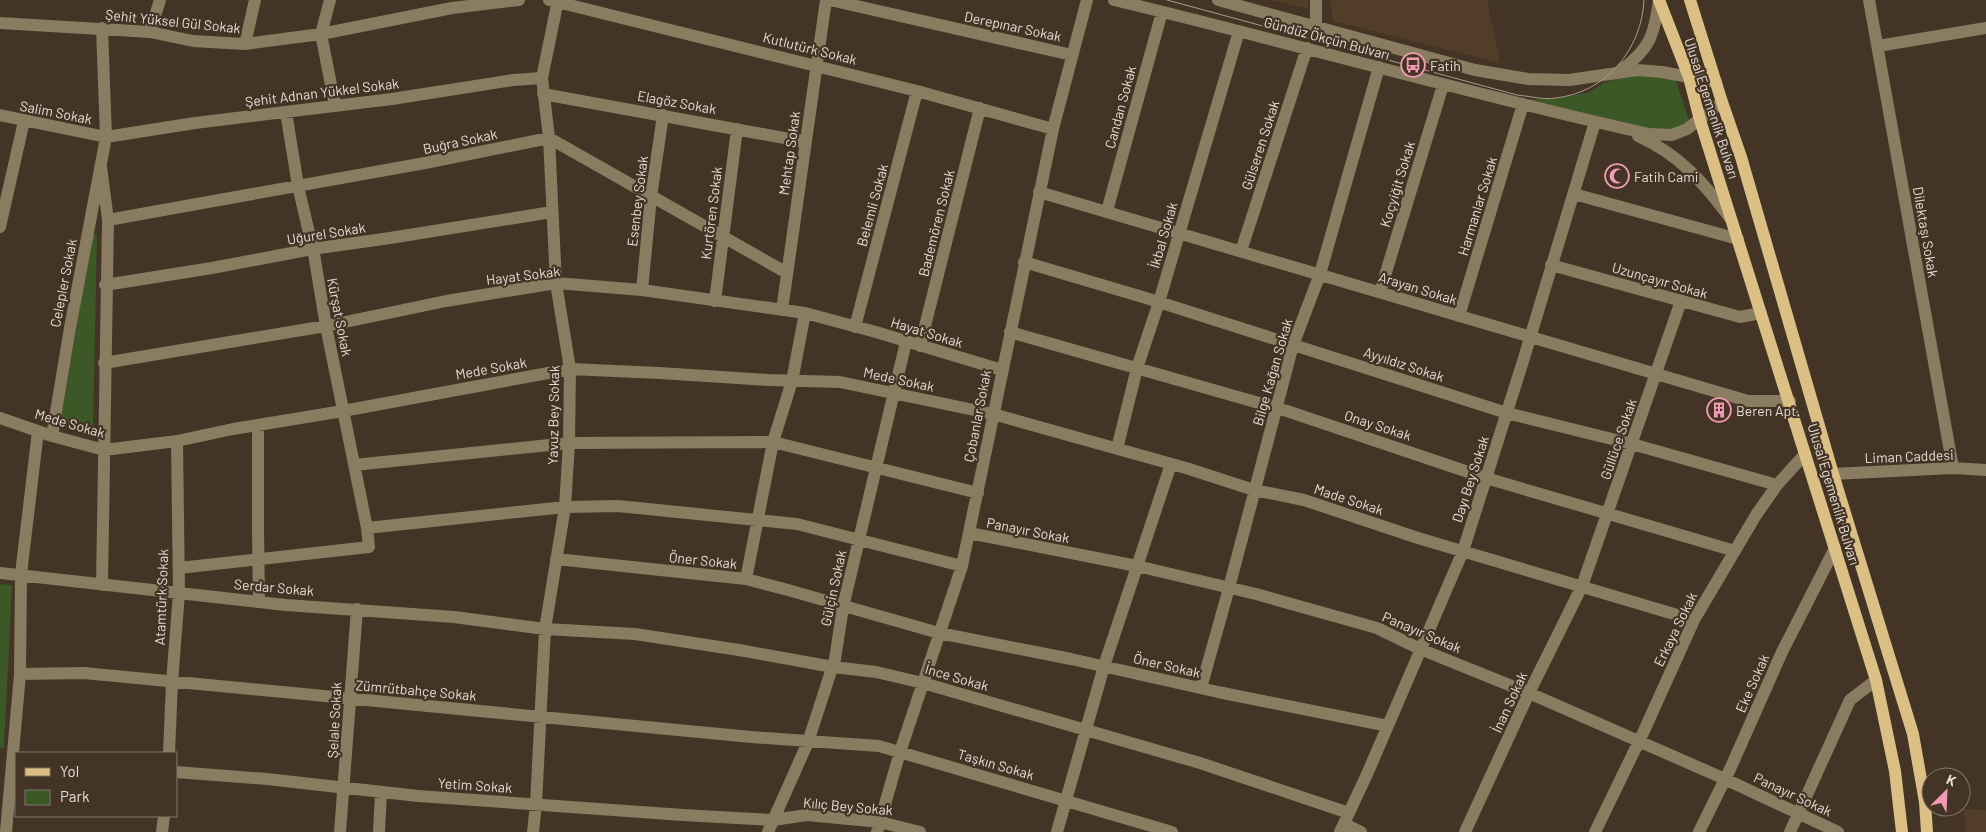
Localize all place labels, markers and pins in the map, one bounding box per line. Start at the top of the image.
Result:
bus stop icon: Fatih [1400,52,1426,78]
place label: Fatih [1430,57,1461,74]
mosque icon: Fatih Cami [1604,163,1630,189]
place label: Fatih Cami [1634,168,1698,185]
building icon: Beren Apt. [1706,397,1732,423]
place label: Beren Apt. [1736,402,1800,419]

